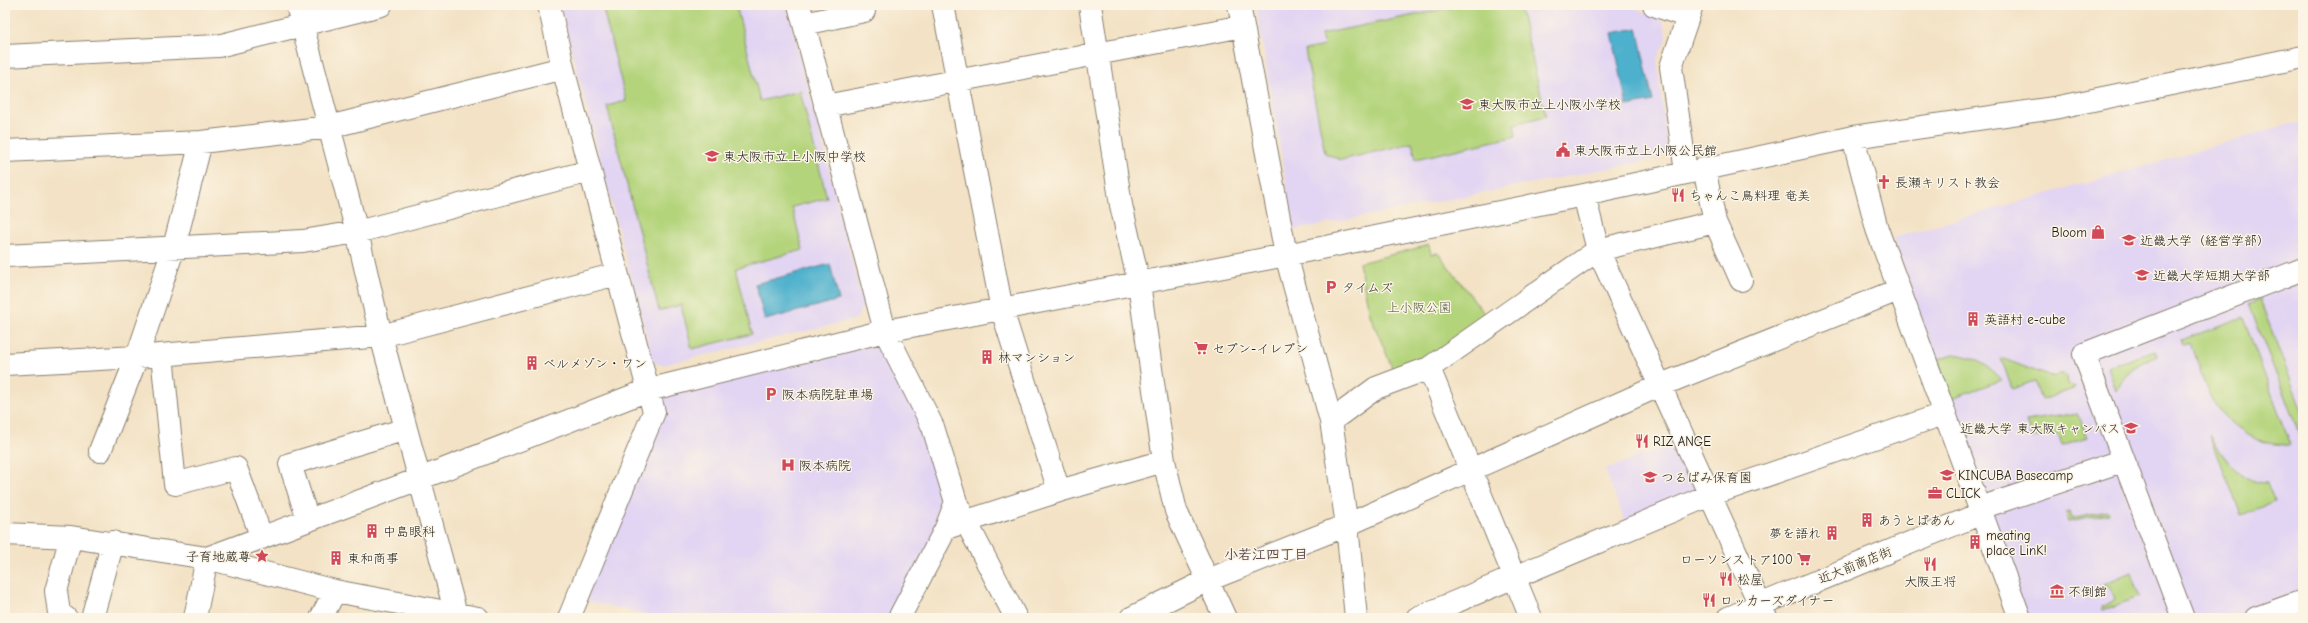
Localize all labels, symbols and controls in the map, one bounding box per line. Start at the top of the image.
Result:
school or university icon: 東大阪市立上小阪小学校 [1459,96,1475,112]
place label: 東大阪市立上小阪小学校 [1478,97,1621,112]
public building icon: 東大阪市立上小阪公民館 [1555,142,1571,158]
place label: 東大阪市立上小阪公民館 [1574,143,1717,158]
school or university icon: 東大阪市立上小阪中学校 [704,148,720,164]
place label: 東大阪市立上小阪中学校 [723,149,866,164]
church icon: 長瀬キリスト教会 [1876,174,1892,190]
place label: 長瀬キリスト教会 [1895,175,2000,190]
restaurant icon: ちゃんこ鳥料理 奄美 [1670,187,1686,203]
place label: ちゃんこ鳥料理 奄美 [1689,188,1810,203]
shop icon: Bloom [2090,224,2106,240]
place label: Bloom [2052,225,2087,240]
school or university icon: 近畿大学（経営学部） [2121,232,2137,248]
place label: 近畿大学（経営学部） [2140,233,2270,248]
school or university icon: 近畿大学短期大学部 [2134,267,2150,283]
place label: 近畿大学短期大学部 [2153,268,2270,283]
parking icon: タイムズ [1323,279,1339,295]
place label: タイムズ [1342,280,1393,295]
park label: 上小阪公園 [1386,300,1452,315]
building icon: 英語村 e-cube [1965,311,1981,327]
place label: 英語村 e-cube [1984,312,2066,327]
supermarket icon: セブン-イレブン [1193,340,1209,356]
place label: セブン-イレブン [1212,341,1308,356]
building icon: 林マンション [979,349,995,365]
place label: 林マンション [998,350,1075,365]
building icon: ベルメゾン・ワン [524,355,540,371]
place label: ベルメゾン・ワン [543,356,647,371]
parking icon: 阪本病院駐車場 [763,386,779,402]
place label: 阪本病院駐車場 [782,387,873,402]
school or university icon: 近畿大学 東大阪キャンパス [2123,420,2139,436]
place label: 近畿大学 東大阪キャンパス [1960,421,2120,436]
restaurant icon: RIZ ANGE [1634,433,1650,449]
place label: RIZ ANGE [1653,434,1711,449]
hospital icon: 阪本病院 [780,457,796,473]
place label: 阪本病院 [799,458,851,473]
school or university icon: KINCUBA Basecamp [1939,467,1955,483]
place label: KINCUBA Basecamp [1958,468,2073,483]
school or university icon: つるばみ保育園 [1642,469,1658,485]
place label: つるばみ保育園 [1661,470,1752,485]
office icon: CLICK [1927,485,1943,501]
place label: CLICK [1946,486,1981,501]
building icon: あうとばあん [1859,512,1875,528]
place label: あうとばあん [1878,513,1955,528]
building icon: 中島眼科 [364,523,380,539]
place label: 中島眼科 [383,524,435,539]
building icon: 夢を語れ [1824,525,1840,541]
place label: 夢を語れ [1769,526,1821,541]
place label: meating place LinK! [1986,528,2047,558]
building icon: meating place LinK! [1967,534,1983,550]
street label: 近大前商店街 [1816,543,1894,587]
district label: 小若江四丁目 [1224,546,1308,563]
place icon: 子育地蔵尊 [254,548,270,564]
place label: 子育地蔵尊 [186,549,251,564]
building icon: 東和商事 [328,550,344,566]
place label: 東和商事 [347,551,399,566]
supermarket icon: ローソンストア100 [1796,551,1812,567]
place label: ローソンストア100 [1680,552,1793,567]
restaurant icon: 大阪王将 [1922,556,1938,572]
restaurant icon: 松屋 [1718,571,1734,587]
place label: 松屋 [1737,572,1763,587]
place label: 大阪王将 [1904,574,1956,589]
museum icon: 不倒館 [2049,583,2065,599]
place label: 不倒館 [2068,584,2107,599]
restaurant icon: ロッカーズダイナー [1701,592,1717,608]
place label: ロッカーズダイナー [1720,593,1834,608]

